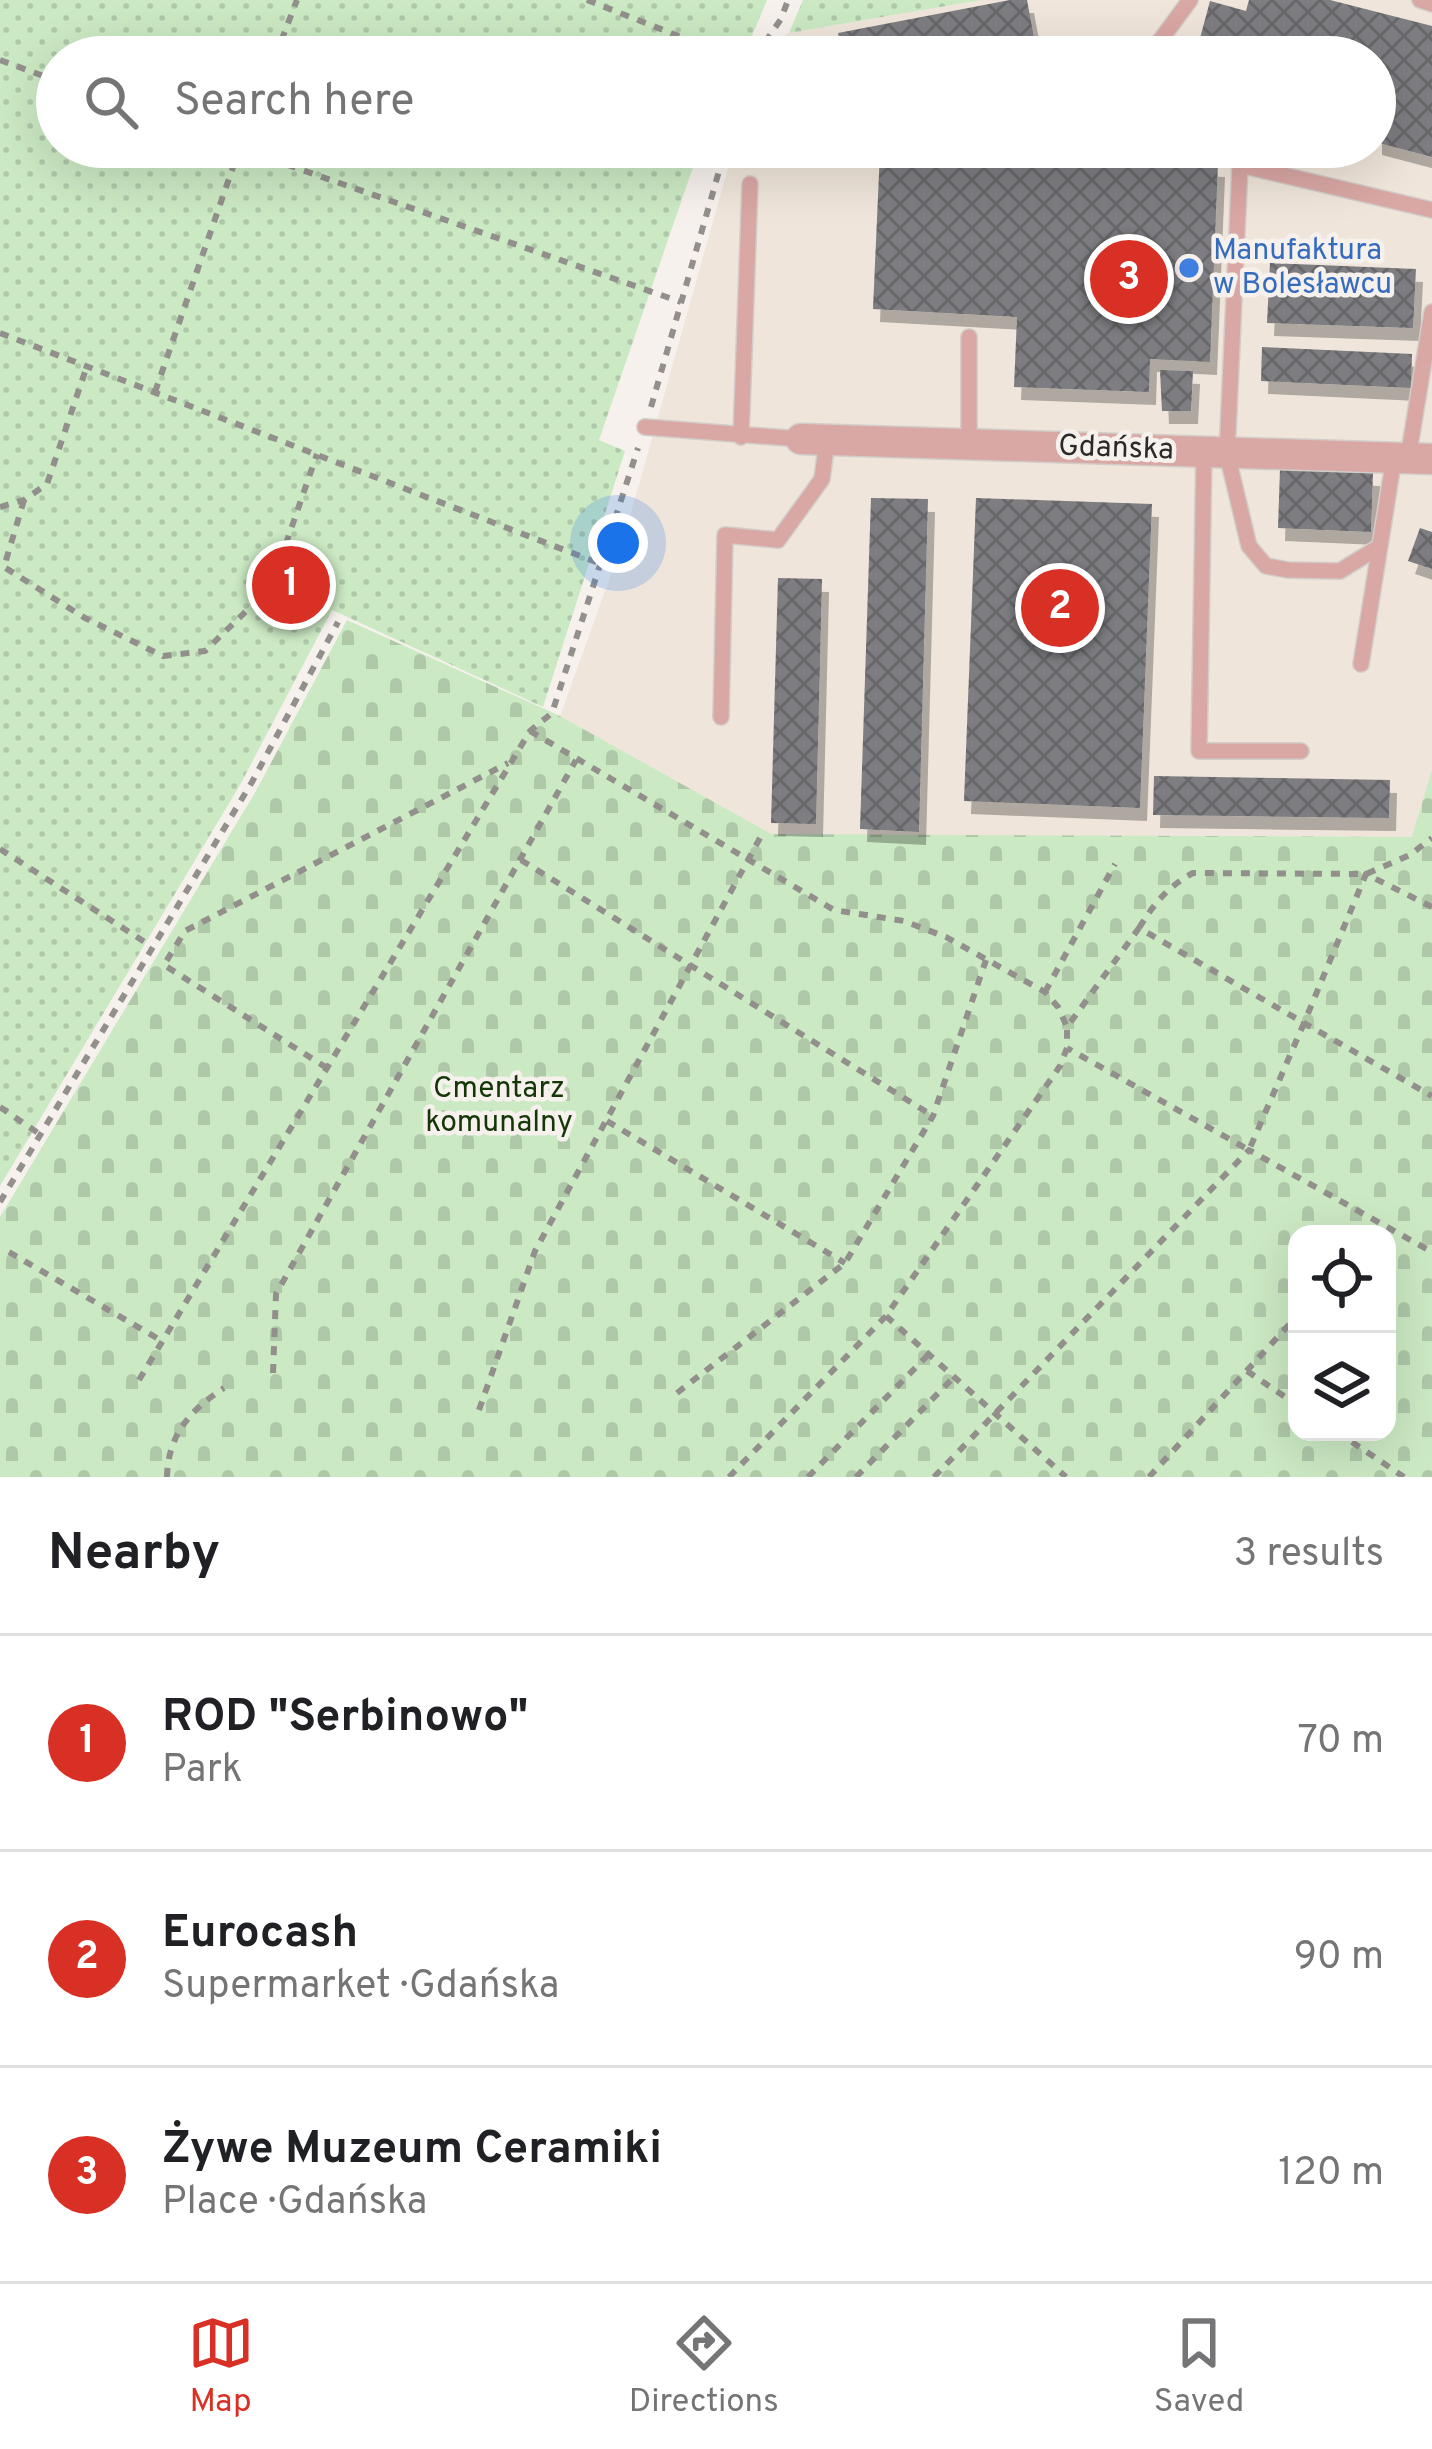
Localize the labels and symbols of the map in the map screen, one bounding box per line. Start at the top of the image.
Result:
place label: Manufaktura w Bolesławcu [1213,233,1392,304]
pin: 3 [1090,234,1168,324]
marker: Manufaktura w Bolesławcu [1176,255,1202,281]
street label: Gdańska [1058,428,1174,470]
your location [588,513,648,573]
pin: 1 [252,540,330,630]
pin: 2 [1021,563,1099,653]
park label: Cmentarz komunalny [425,1071,573,1142]

